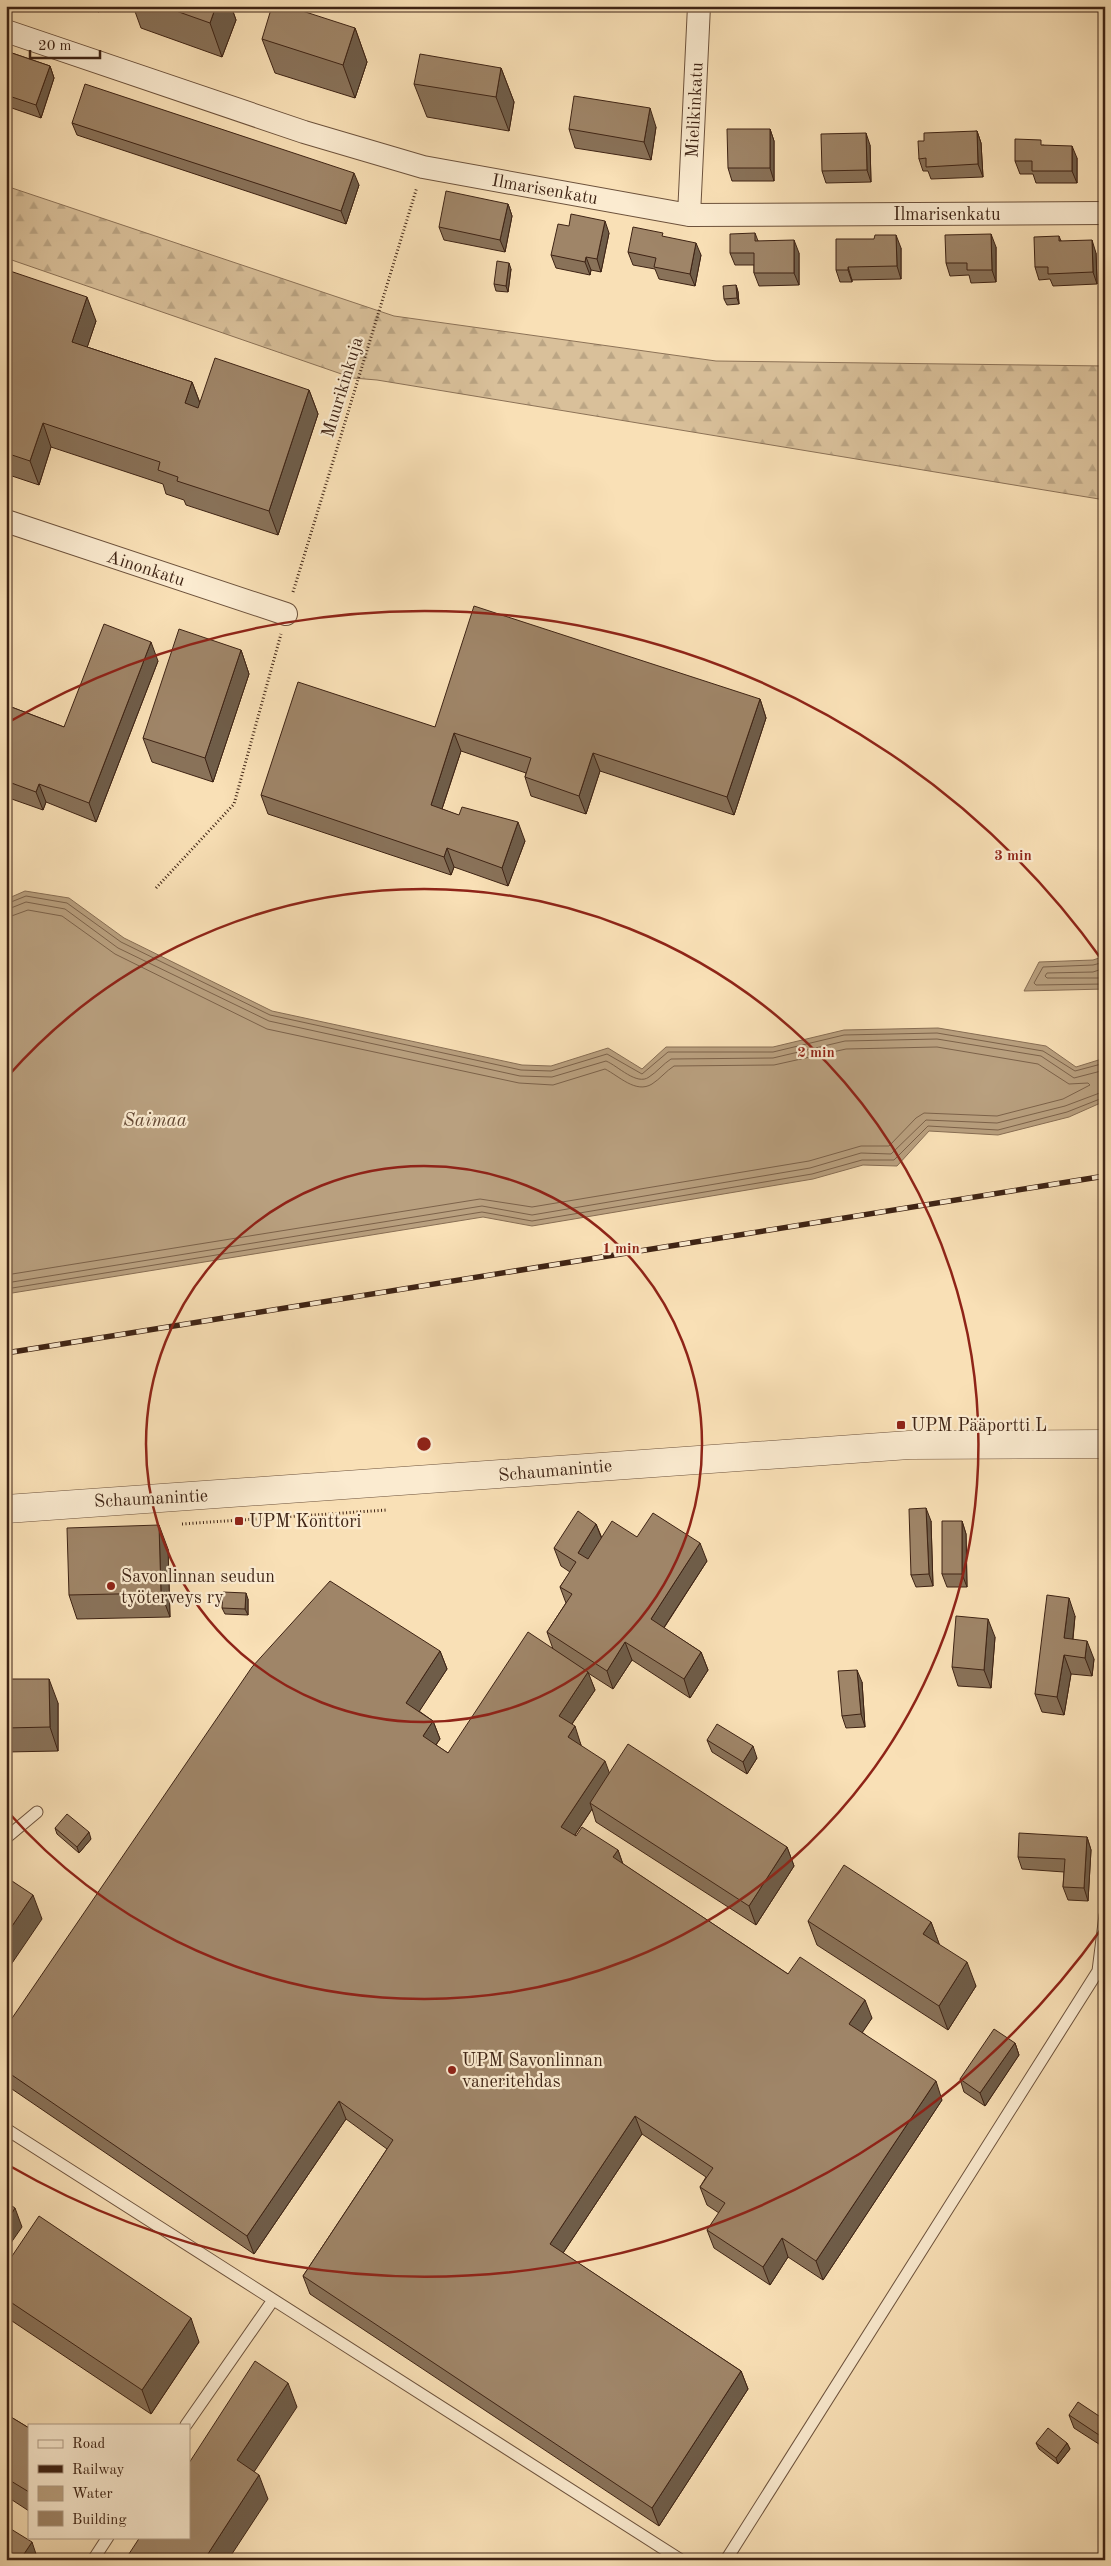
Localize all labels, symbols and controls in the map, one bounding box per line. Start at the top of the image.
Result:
scale bar [30,28,100,60]
text: 20 m [38,39,72,54]
street label: Mielikinkatu [683,61,707,158]
street label: Ilmarisenkatu [490,172,600,208]
street label: Ilmarisenkatu [893,206,1001,224]
street label: Muurikinkuja [319,335,367,440]
street label: Ainonkatu [104,548,187,590]
text: 3 min [994,849,1032,864]
text: 2 min [797,1046,835,1061]
water label: Saimaa [123,1112,187,1131]
text: 1 min [602,1242,640,1257]
place label: UPM Pääportti L [911,1417,1047,1435]
marker: UPM Pääportti L [895,1419,907,1431]
centre of rings [415,1435,433,1453]
street label: Schaumanintie [497,1457,613,1485]
street label: Schaumanintie [94,1487,209,1511]
place label: UPM Konttori [249,1513,362,1531]
marker: UPM Konttori [233,1515,245,1527]
place label: Savonlinnan seudun työterveys ry [121,1568,275,1607]
marker: Savonlinnan seudun työterveys ry [105,1580,117,1592]
place label: UPM Savonlinnan vaneritehdas [462,2052,603,2091]
marker: UPM Savonlinnan vaneritehdas [446,2064,458,2076]
legend [28,2424,190,2538]
text: Road [72,2437,106,2452]
text: Railway [72,2463,125,2478]
text: Water [72,2487,113,2502]
text: Building [72,2513,127,2528]

